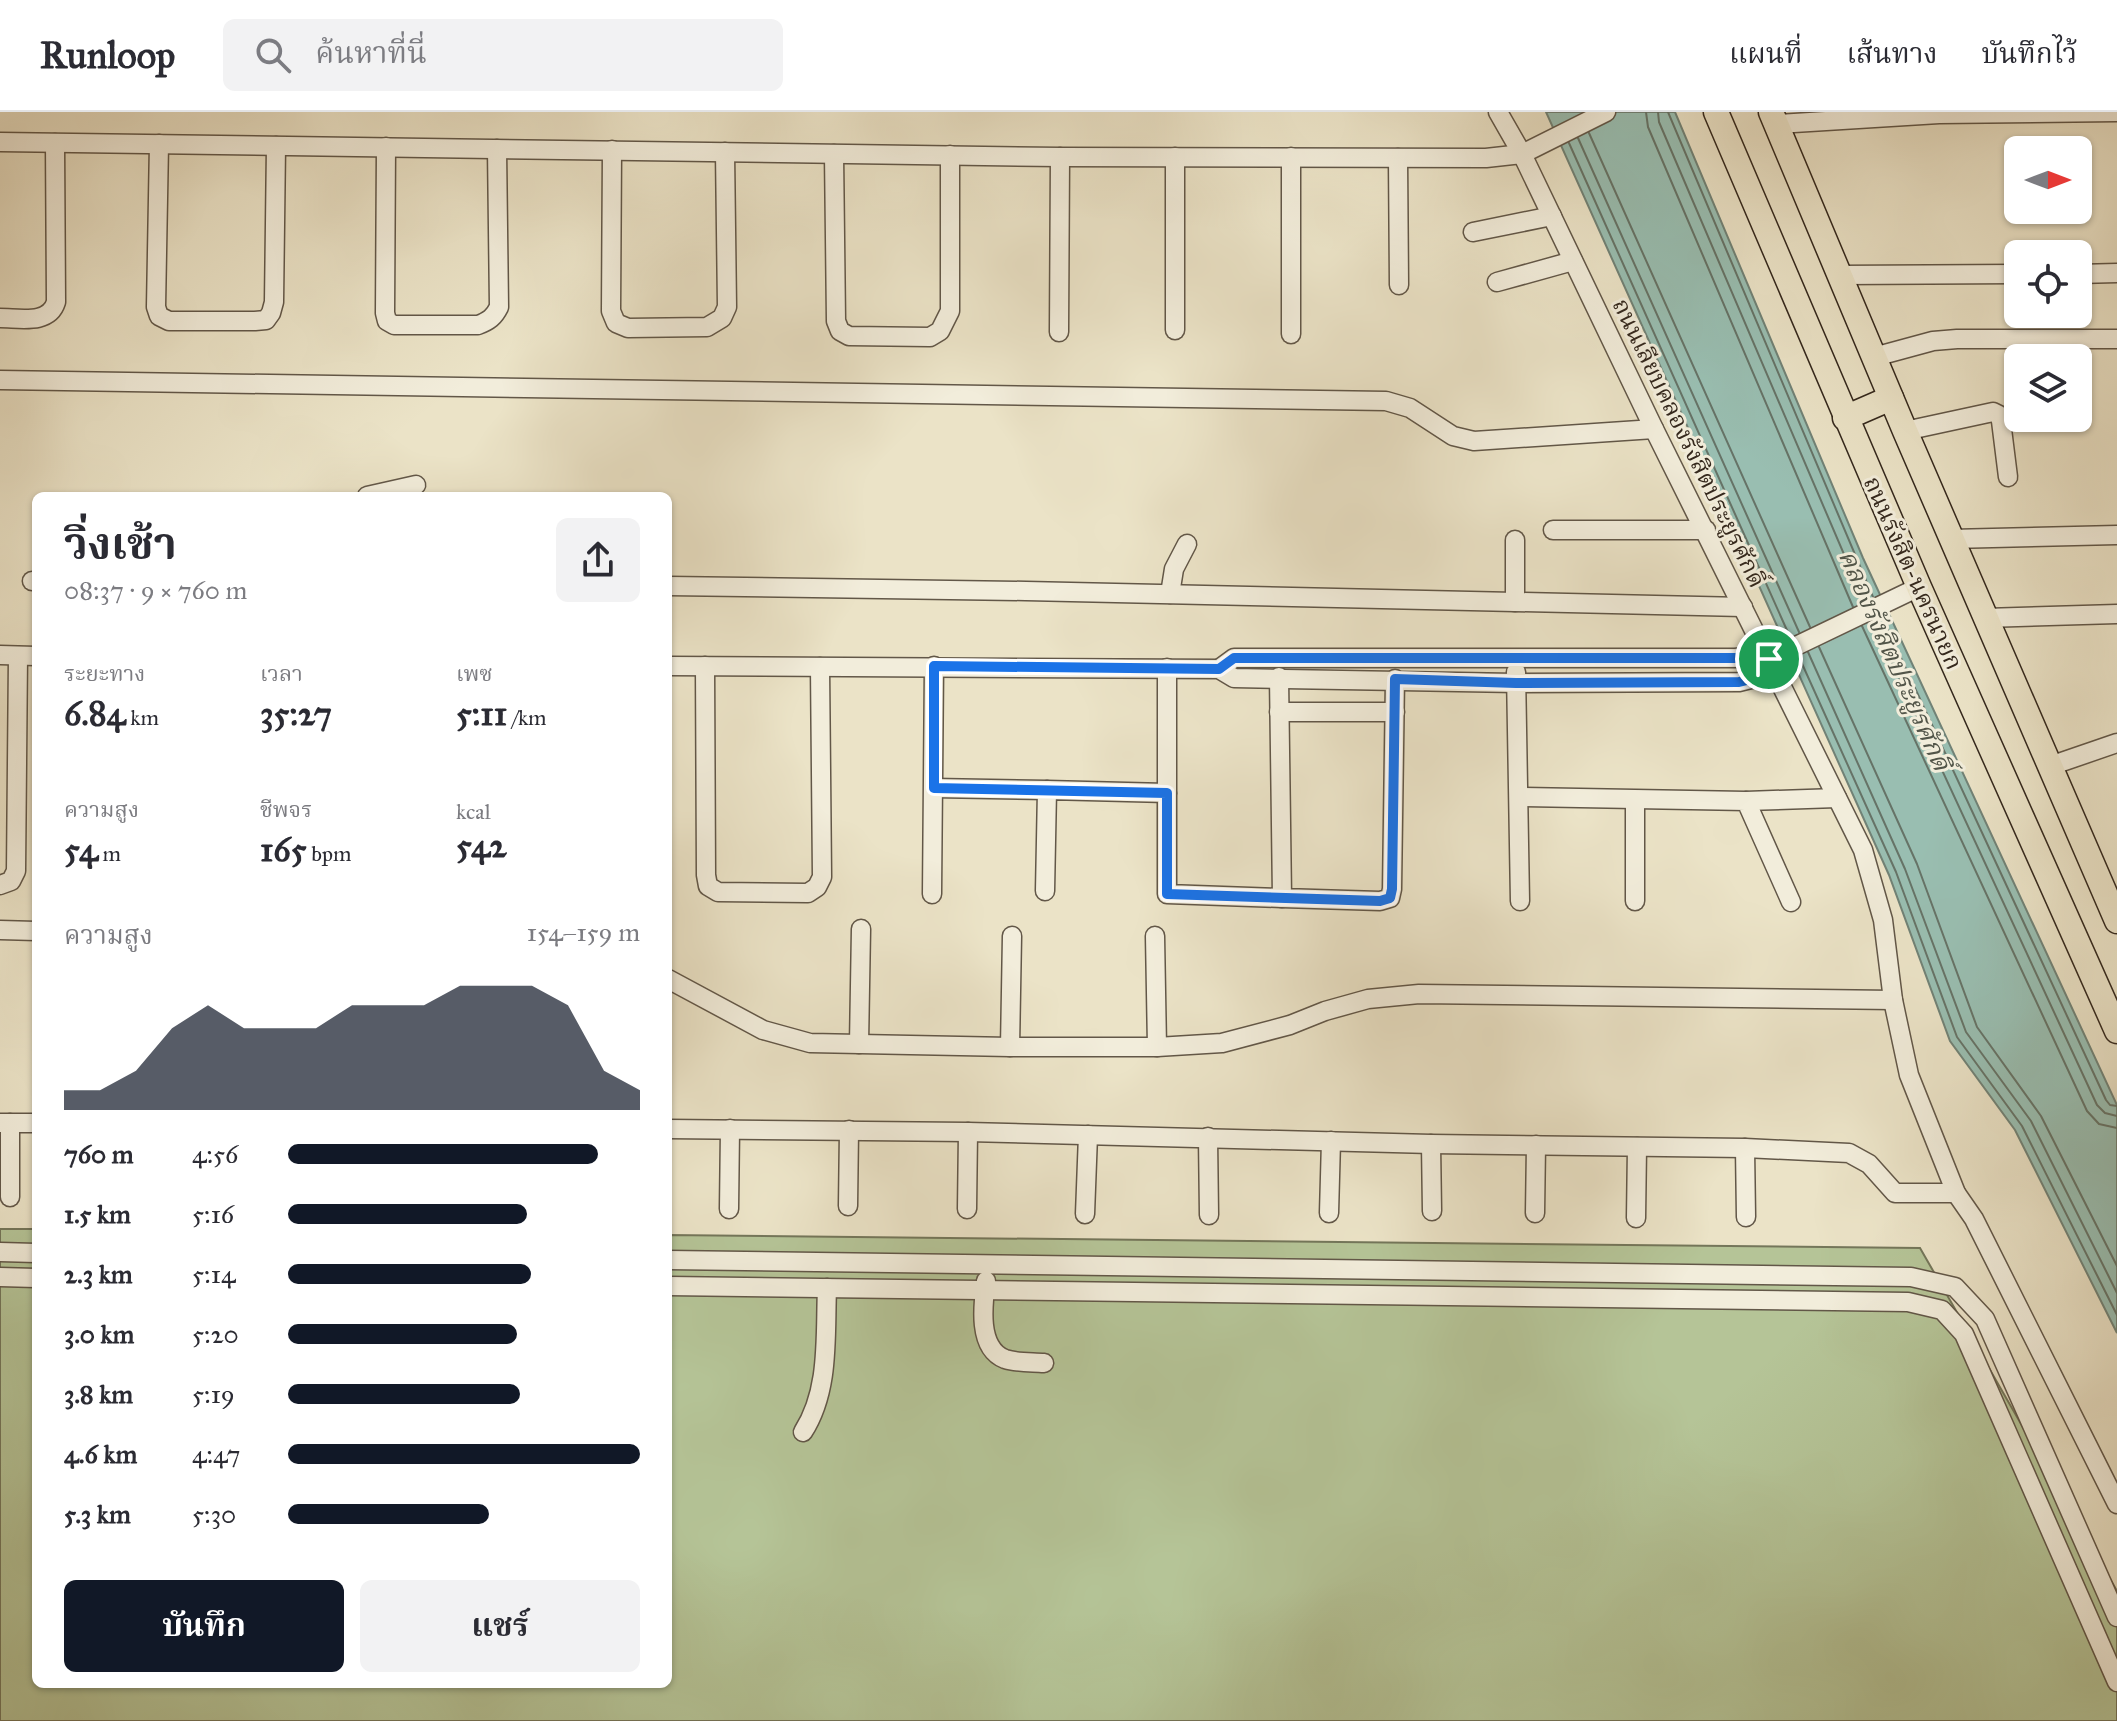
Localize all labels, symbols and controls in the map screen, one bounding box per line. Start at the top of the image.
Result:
search box [223,19,783,91]
text: Runloop [40,32,175,78]
icon: search [251,33,295,77]
text: ค้นหาที่นี่ [315,35,427,71]
text: แผนที่ [1729,36,1802,71]
text: เส้นทาง [1846,36,1938,71]
text: บันทึกไว้ [1982,36,2077,71]
north arrow [2004,136,2092,224]
map controls [2004,136,2092,432]
button: locate [2004,240,2092,328]
street label: ถนนเลียบคลองรังสิตประยูรศักดิ์ [1606,292,1775,594]
button: layers [2004,344,2092,432]
street label: ถนนรังสิต-นครนายก [1857,472,1969,674]
text: วิ่งเช้า [64,517,177,571]
button: share [556,518,640,602]
water label: คลองรังสิตประยูรศักดิ์ [1831,544,1964,783]
text: 08:37 · 9 × 760 m [64,574,247,606]
pin [1735,625,1803,693]
icon: arrive [1747,637,1791,681]
text: ระยะทาง [64,660,145,687]
text: เวลา [260,660,303,687]
text: เพซ [456,660,493,687]
text: 6.84 [64,693,126,734]
text: 35:27 [260,693,332,734]
text: 5:11 [456,693,507,734]
text: km [126,704,159,731]
text: /km [507,704,547,731]
text: ความสูง [64,796,139,823]
text: ชีพจร [260,796,312,823]
text: kcal [456,798,491,825]
text: 542 [456,825,507,866]
text: 54 [64,829,98,870]
text: 165 [260,829,307,870]
text: m [98,840,121,867]
text: bpm [307,840,351,867]
text: 154–159 m [527,916,640,948]
text: ความสูง [64,919,153,951]
text: 760 m [64,1138,134,1170]
text: 4:56 [192,1138,238,1170]
text: 1.5 km [64,1198,131,1230]
text: 5:16 [192,1198,234,1230]
text: 2.3 km [64,1258,133,1290]
text: 5:14 [192,1258,235,1290]
text: 3.0 km [64,1318,134,1350]
text: 5:20 [192,1318,239,1350]
text: 3.8 km [64,1378,133,1410]
text: 5:19 [192,1378,235,1410]
text: 4.6 km [64,1438,137,1470]
text: 4:47 [192,1438,240,1470]
text: 5.3 km [64,1498,131,1530]
text: 5:30 [192,1498,236,1530]
button: บันทึก [64,1580,344,1672]
button: แชร์ [360,1580,640,1672]

